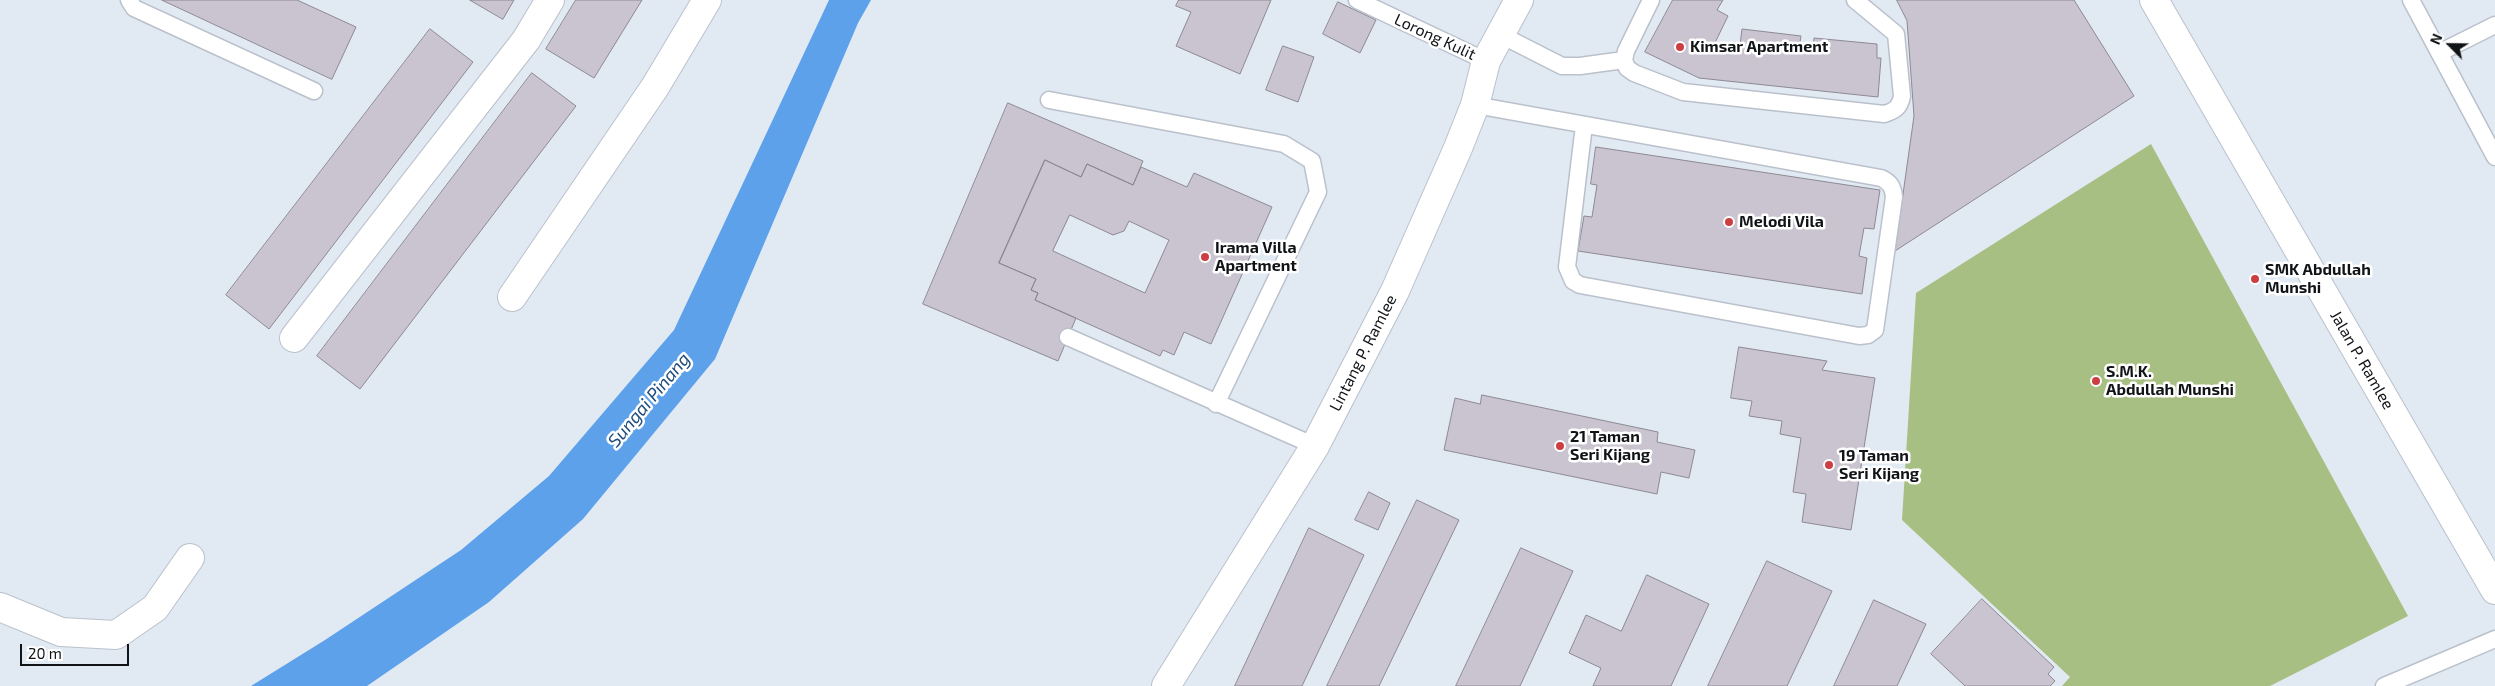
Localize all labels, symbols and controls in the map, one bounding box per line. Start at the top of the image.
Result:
street label: Lorong Kulit [1391,10,1479,64]
north arrow [2425,20,2475,70]
text: N [2426,31,2446,47]
place label: Kimsar Apartment [1690,37,1828,57]
marker: Kimsar Apartment [1674,41,1686,53]
place label: Melodi Vila [1739,212,1824,232]
marker: Melodi Vila [1723,216,1735,228]
place label: Irama Villa Apartment [1215,238,1297,276]
marker: Irama Villa Apartment [1199,251,1211,263]
place label: SMK Abdullah Munshi [2265,260,2371,298]
marker: SMK Abdullah Munshi [2249,273,2261,285]
street label: Lintang P. Ramlee [1325,292,1401,414]
street label: Jalan P. Ramlee [2326,307,2398,413]
water label: Sungai Pinang [603,349,695,451]
place label: S.M.K. Abdullah Munshi [2106,362,2234,400]
marker: S.M.K. Abdullah Munshi [2090,375,2102,387]
place label: 21 Taman Seri Kijang [1570,427,1650,465]
marker: 21 Taman Seri Kijang [1554,440,1566,452]
place label: 19 Taman Seri Kijang [1839,446,1919,484]
marker: 19 Taman Seri Kijang [1823,459,1835,471]
scale bar [22,634,131,666]
text: 20 m [28,644,62,662]

